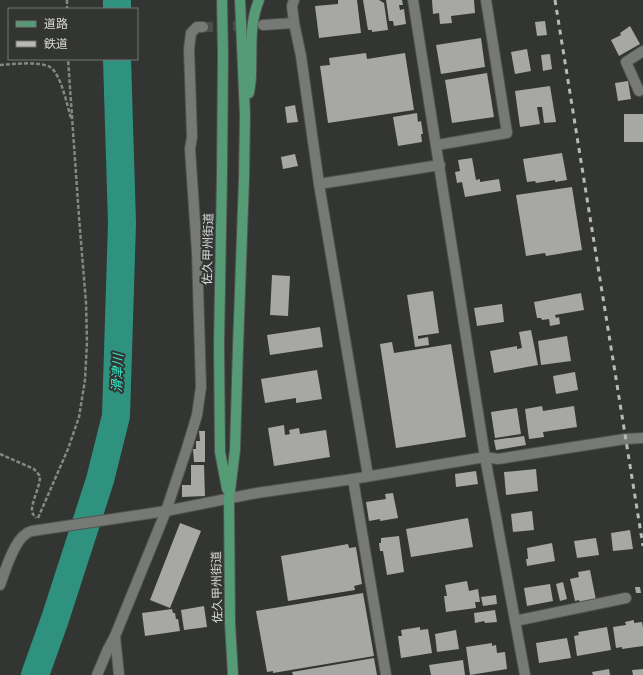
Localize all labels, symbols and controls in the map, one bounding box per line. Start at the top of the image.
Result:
legend [8,8,138,60]
text: 道路 [44,17,68,31]
text: 鉄道 [44,37,68,51]
street label: 佐久甲州街道 [200,213,216,285]
water label: 滑津川 [109,351,126,393]
street label: 佐久甲州街道 [209,551,225,623]

